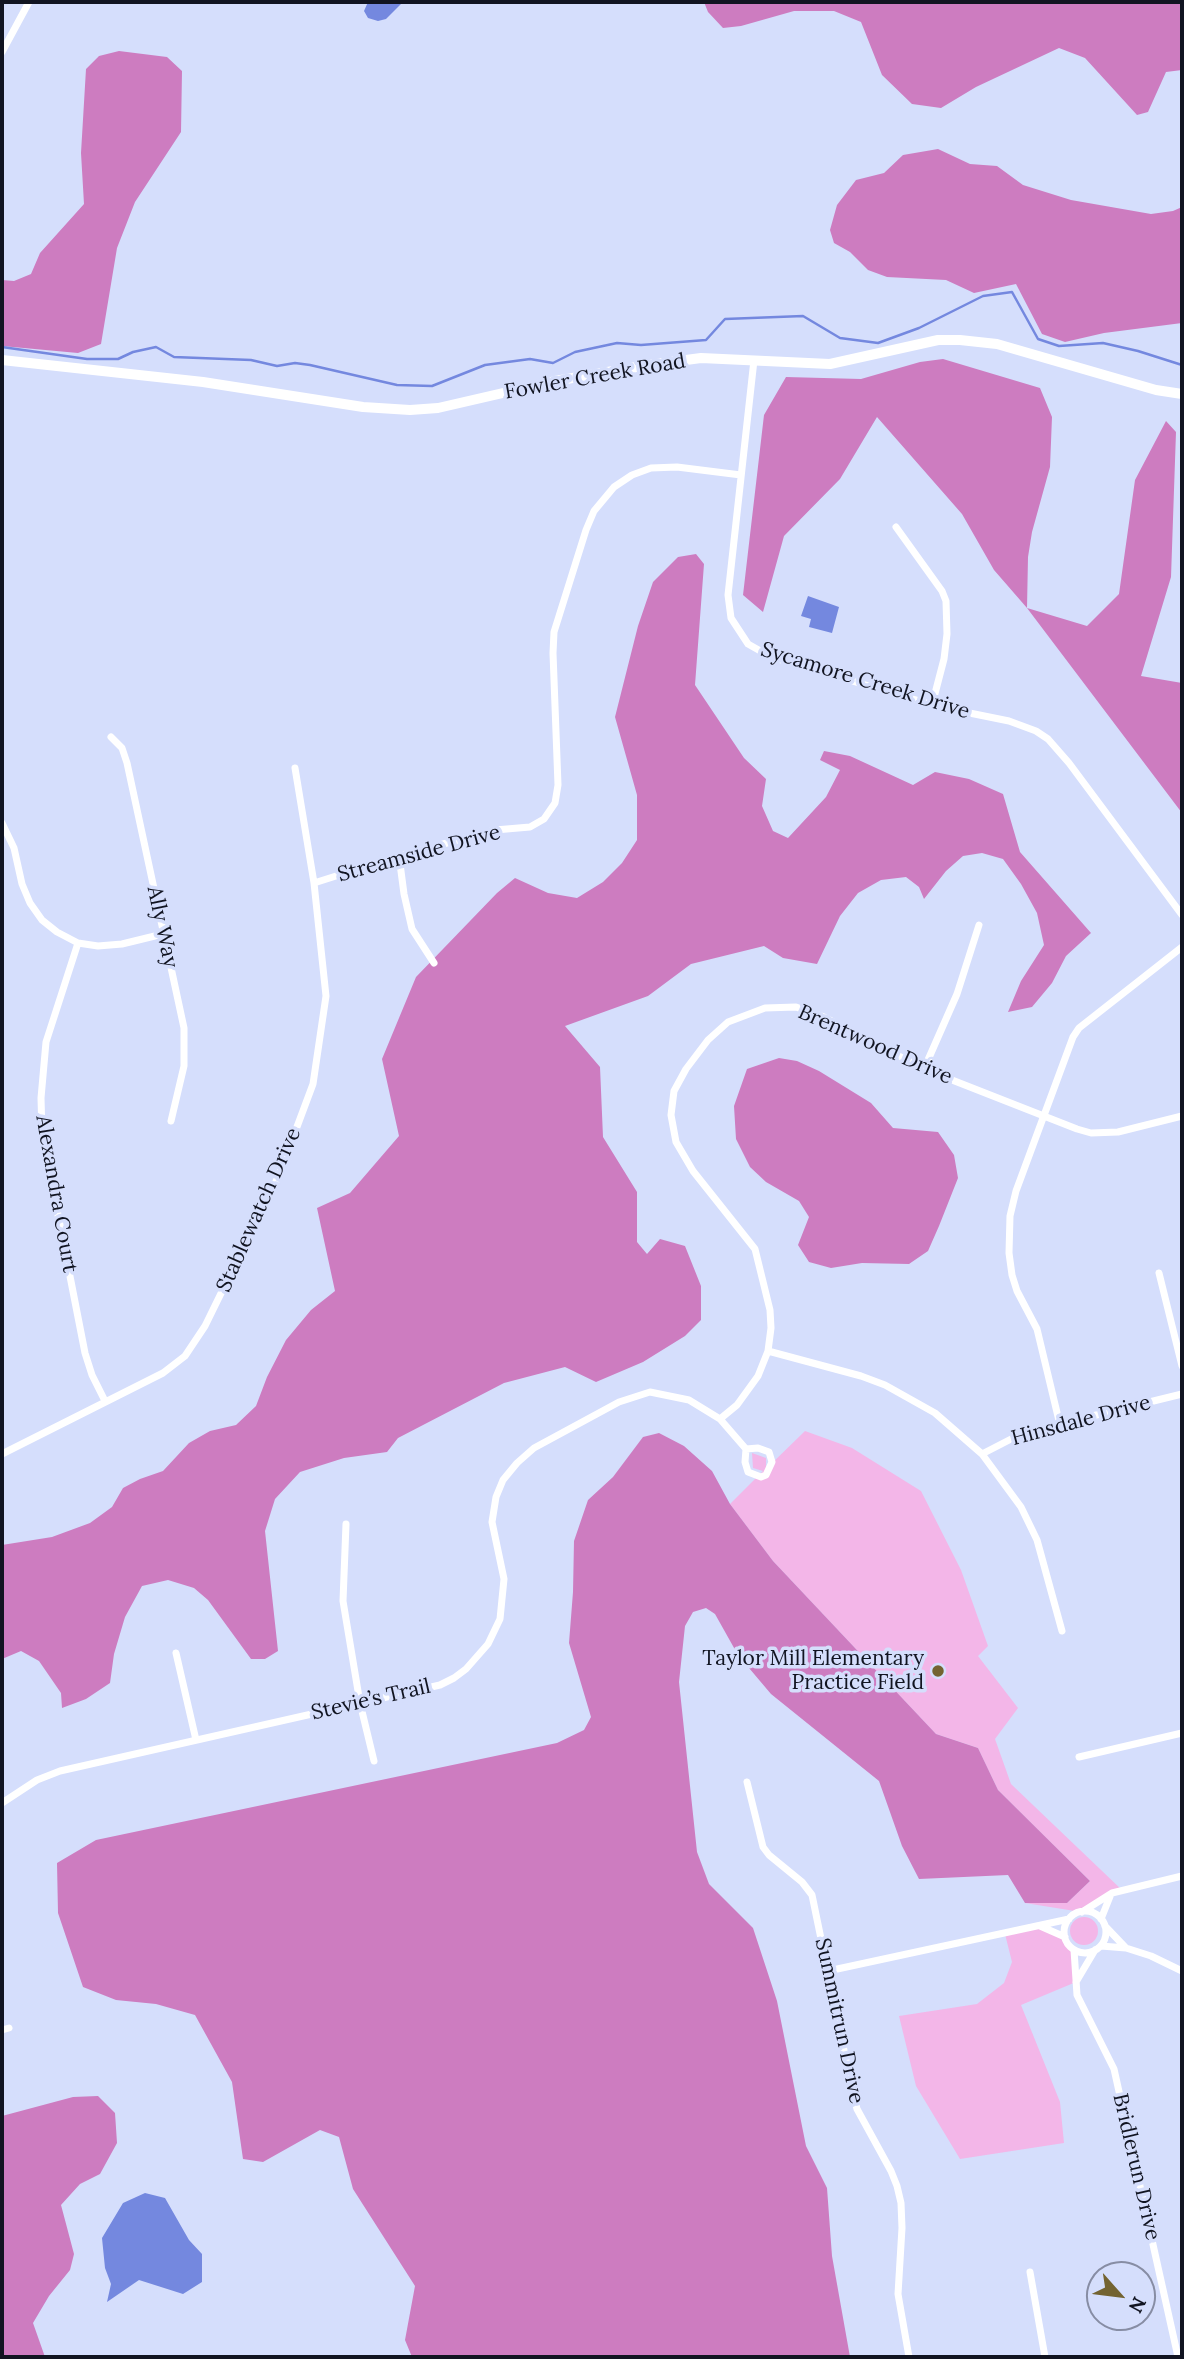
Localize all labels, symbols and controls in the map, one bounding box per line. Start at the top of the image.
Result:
street label: Fowler Creek Road [502,349,688,405]
street label: Sycamore Creek Drive [757,637,973,725]
street label: Streamside Drive [335,820,503,888]
street label: Ally Way [141,884,183,970]
street label: Brentwood Drive [794,1000,956,1090]
street label: Alexandra Court [30,1113,82,1275]
street label: Stablewatch Drive [211,1124,307,1296]
street label: Hinsdale Drive [1009,1390,1153,1452]
place label: Taylor Mill Elementary Practice Field [702,1646,924,1696]
marker: Taylor Mill Elementary Practice Field [930,1663,946,1679]
street label: Stevie’s Trail [309,1674,433,1726]
street label: Summitrun Drive [809,1936,869,2106]
street label: Bridlerun Drive [1107,2091,1165,2243]
north arrow [1086,2261,1156,2331]
text: N [1124,2293,1152,2317]

